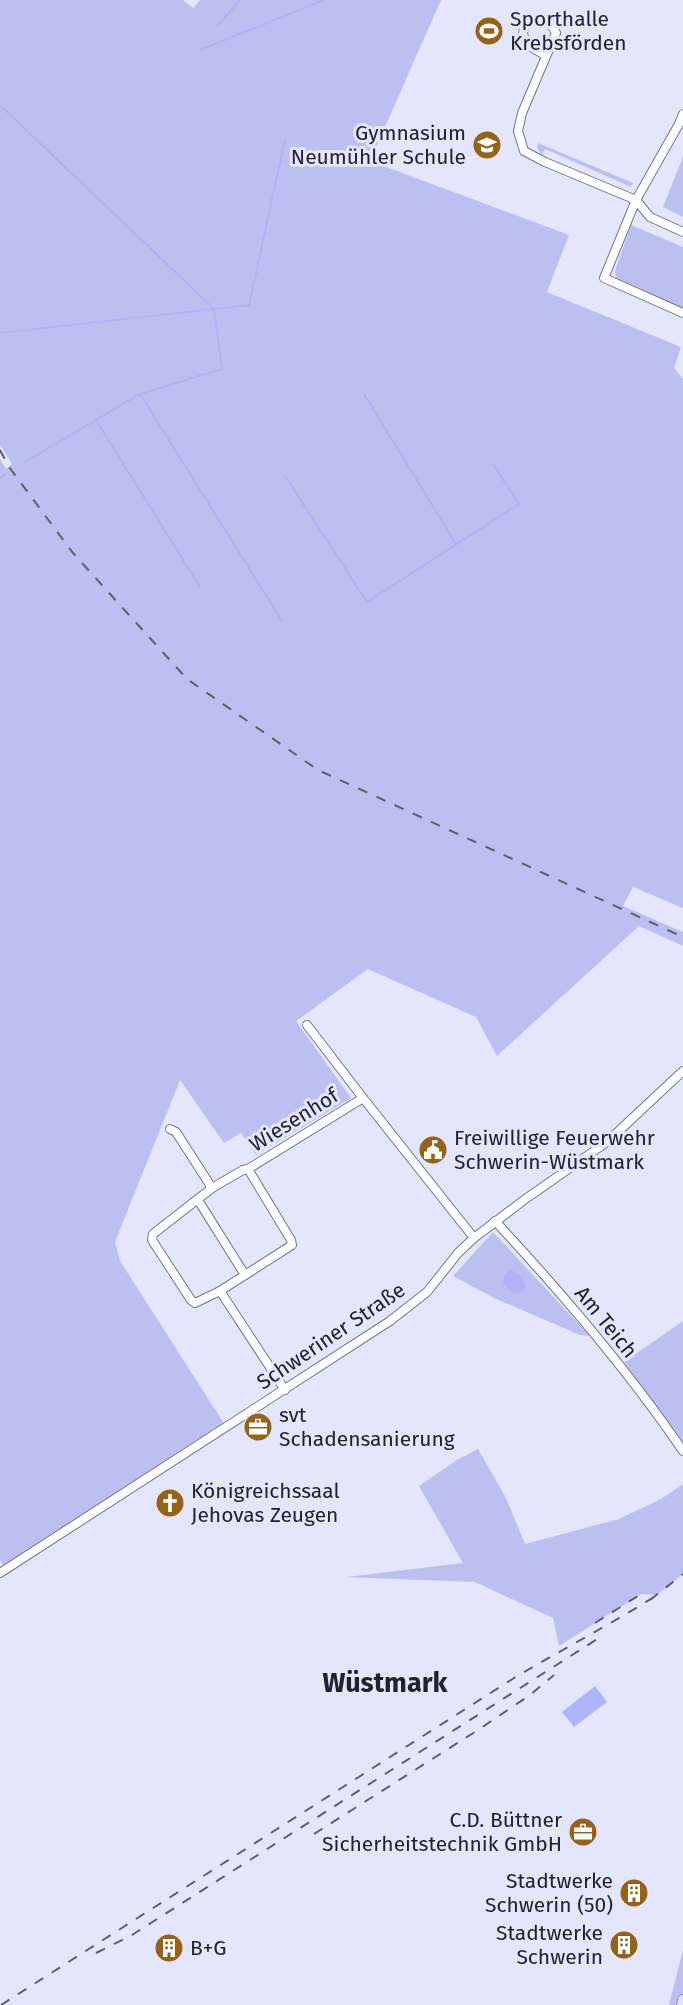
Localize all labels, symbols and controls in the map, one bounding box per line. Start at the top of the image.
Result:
place label: Sporthalle Krebsförden [510,6,626,56]
sports icon: Sporthalle Krebsförden [473,15,505,47]
place label: Gymnasium Neumühler Schule [291,120,466,170]
school or university icon: Gymnasium Neumühler Schule [471,129,503,161]
street label: Wiesenhof [245,1081,345,1157]
place label: Freiwillige Feuerwehr Schwerin-Wüstmark [454,1125,655,1175]
public building icon: Freiwillige Feuerwehr Schwerin-Wüstmark [417,1134,449,1166]
street label: Schweriner Straße [252,1277,410,1395]
street label: Am Teich [569,1281,643,1363]
place label: svt Schadensanierung [279,1402,455,1452]
office icon: svt Schadensanierung [242,1411,274,1443]
place label: Königreichssaal Jehovas Zeugen [191,1478,340,1528]
church icon: Königreichssaal Jehovas Zeugen [154,1487,186,1519]
district label: Wüstmark [323,1667,449,1699]
place label: C.D. Büttner Sicherheitstechnik GmbH [322,1807,562,1857]
office icon: C.D. Büttner Sicherheitstechnik GmbH [567,1816,599,1848]
place label: Stadtwerke Schwerin (50) [485,1868,613,1918]
building icon: Stadtwerke Schwerin (50) [618,1877,650,1909]
place label: Stadtwerke Schwerin [496,1920,603,1970]
building icon: Stadtwerke Schwerin [608,1929,640,1961]
building icon: B+G [153,1932,185,1964]
place label: B+G [190,1935,227,1961]

